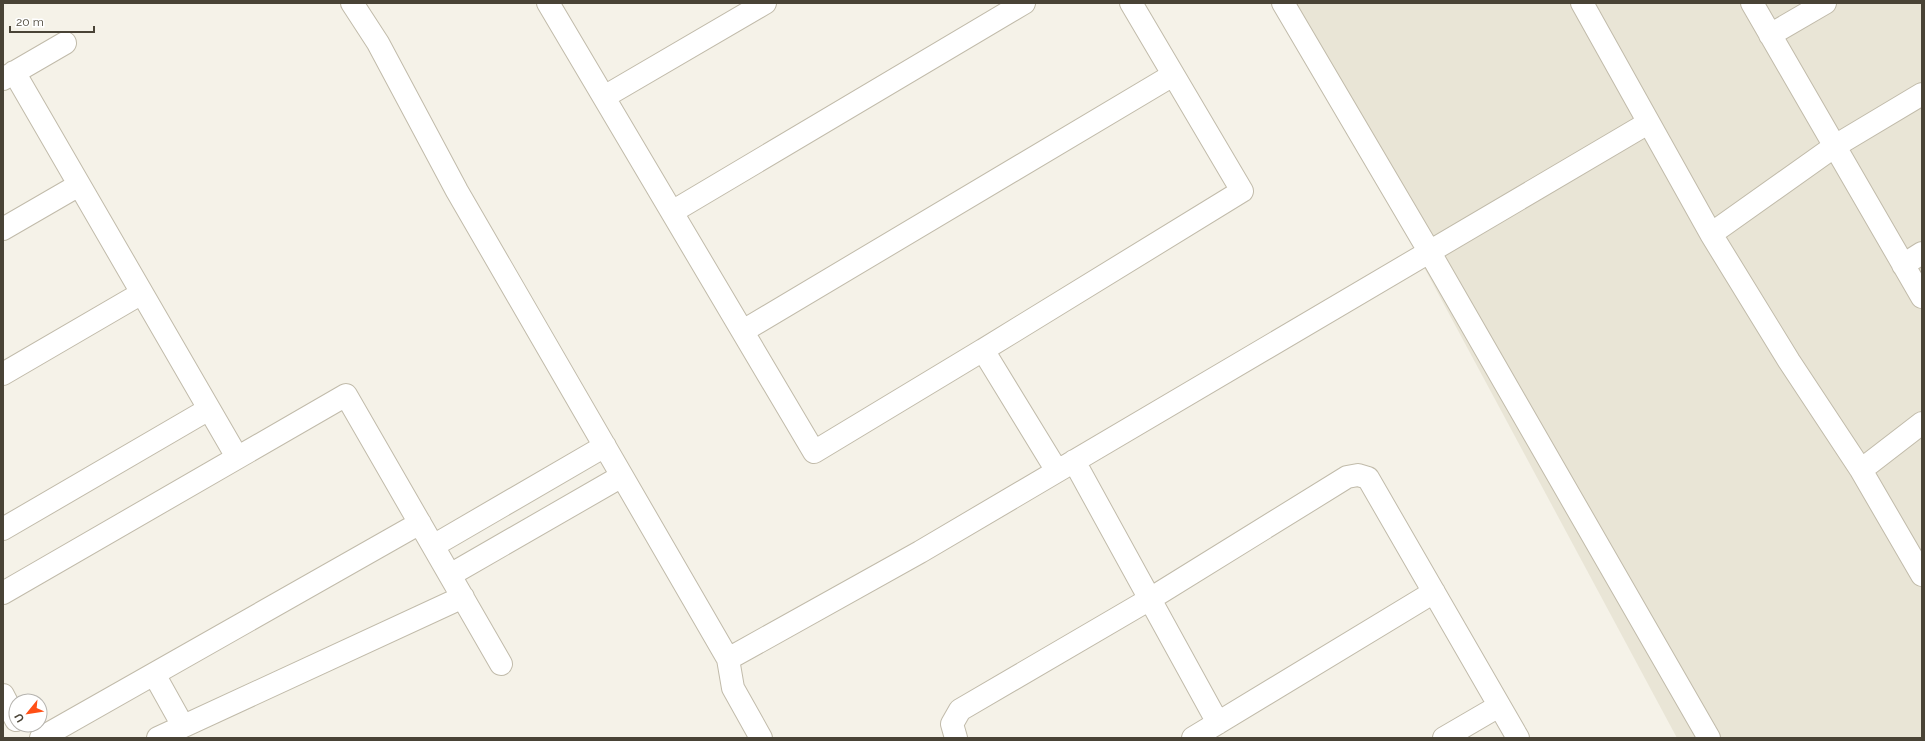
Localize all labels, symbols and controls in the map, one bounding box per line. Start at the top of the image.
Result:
scale bar [10,8,94,34]
text: 20 m [16,15,44,29]
north arrow [8,693,48,733]
text: U [12,711,27,725]

